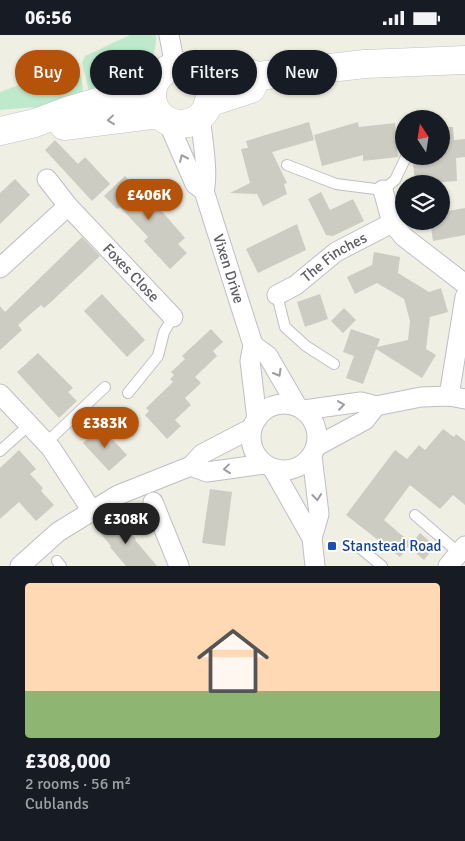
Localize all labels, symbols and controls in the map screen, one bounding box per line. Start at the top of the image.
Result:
text: 06:56 [25,6,72,30]
chip: Buy [15,50,80,95]
chip: Rent [90,50,162,95]
chip: Filters [172,50,257,95]
chip: New [267,50,337,95]
north arrow [395,110,450,165]
map controls [395,110,450,230]
one-way arrow [106,114,114,125]
one-way arrow [178,154,189,163]
button: layers [395,175,450,230]
pin: £406K [114,179,184,221]
text: £406K [127,185,171,205]
street label: The Finches [298,228,370,286]
street label: Vixen Drive [209,232,248,306]
street label: Foxes Close [99,240,163,306]
one-way arrow [272,368,282,377]
one-way arrow [337,400,345,411]
pin: £383K [70,407,140,449]
text: £383K [83,413,127,433]
one-way arrow [223,463,231,474]
one-way arrow [312,494,323,502]
pin: £308K [91,503,161,545]
text: £308K [104,509,148,529]
place label: Stanstead Road [342,537,442,555]
marker: Stanstead Road [326,540,338,552]
icon: home [188,616,278,706]
text: £308,000 [25,748,111,774]
text: 2 rooms · 56 m² [25,774,131,794]
text: Cublands [25,794,89,814]

